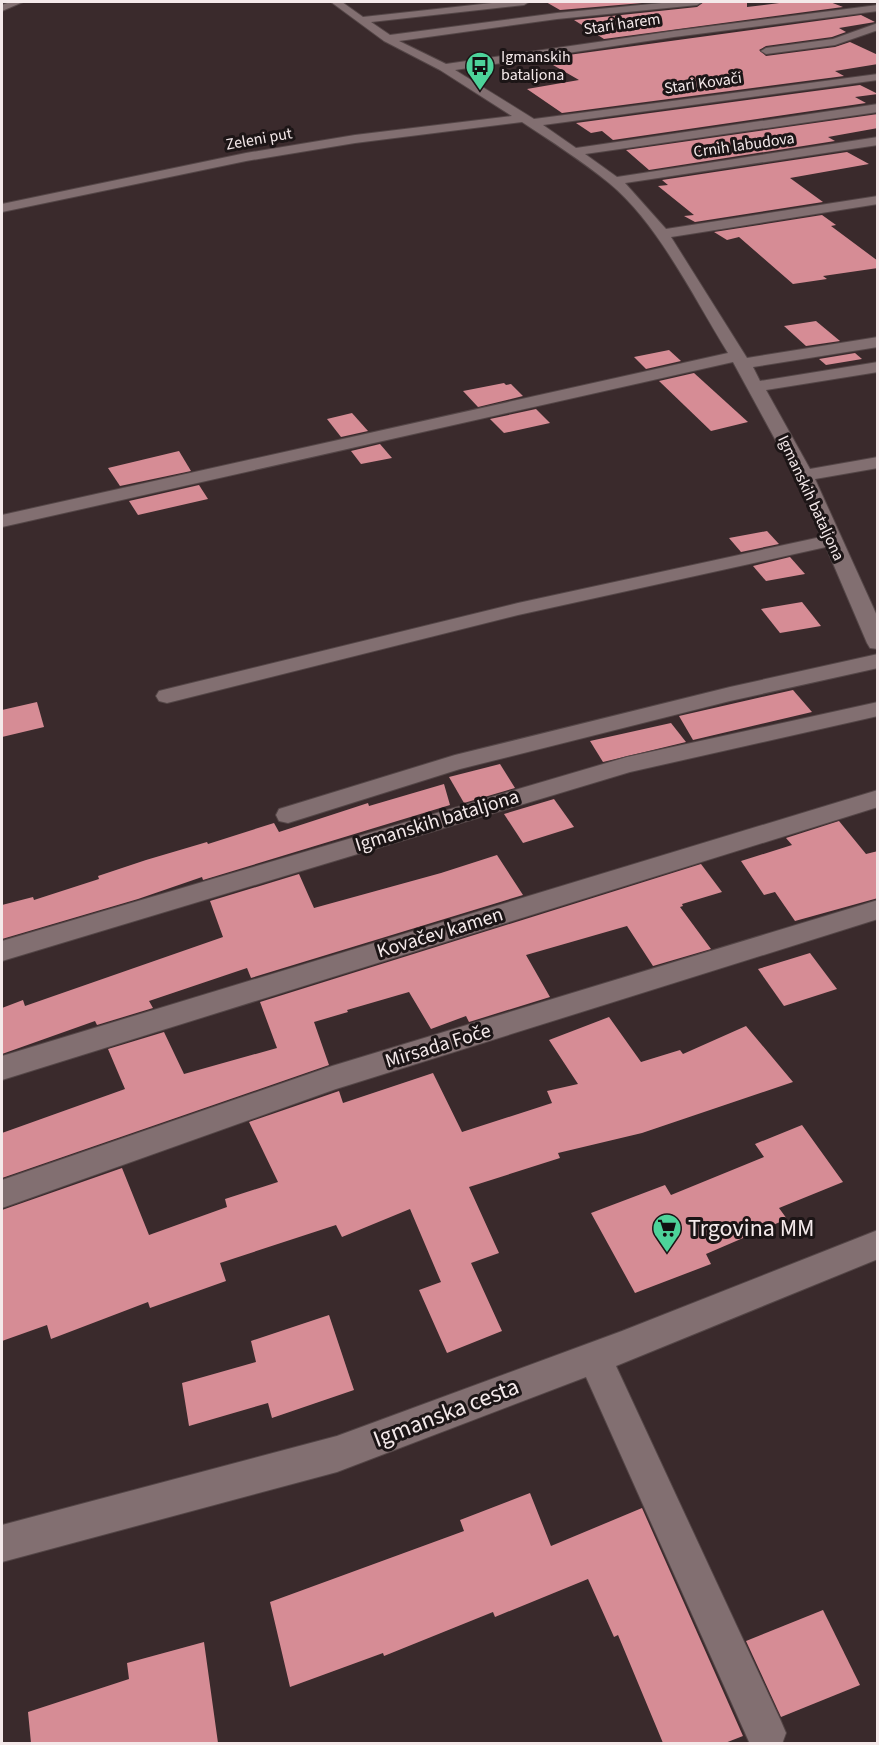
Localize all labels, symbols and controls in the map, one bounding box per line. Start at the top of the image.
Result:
street label: Stari harem [582,8,662,40]
place label: Igmanskih bataljona [501,46,571,86]
bus stop icon: Igmanskih bataljona [464,50,496,92]
street label: Stari Kovači [663,67,743,99]
street label: Zeleni put [224,122,295,156]
street label: Crnih labudova [692,127,796,163]
street label: Igmanskih bataljona [772,432,850,564]
street label: Igmanskih bataljona [352,783,522,859]
street label: Kovačev kamen [374,901,506,965]
street label: Mirsada Foče [382,1017,494,1075]
place label: Trgovina MM [688,1211,815,1246]
supermarket icon: Trgovina MM [651,1212,683,1254]
street label: Igmanska cesta [368,1369,524,1457]

